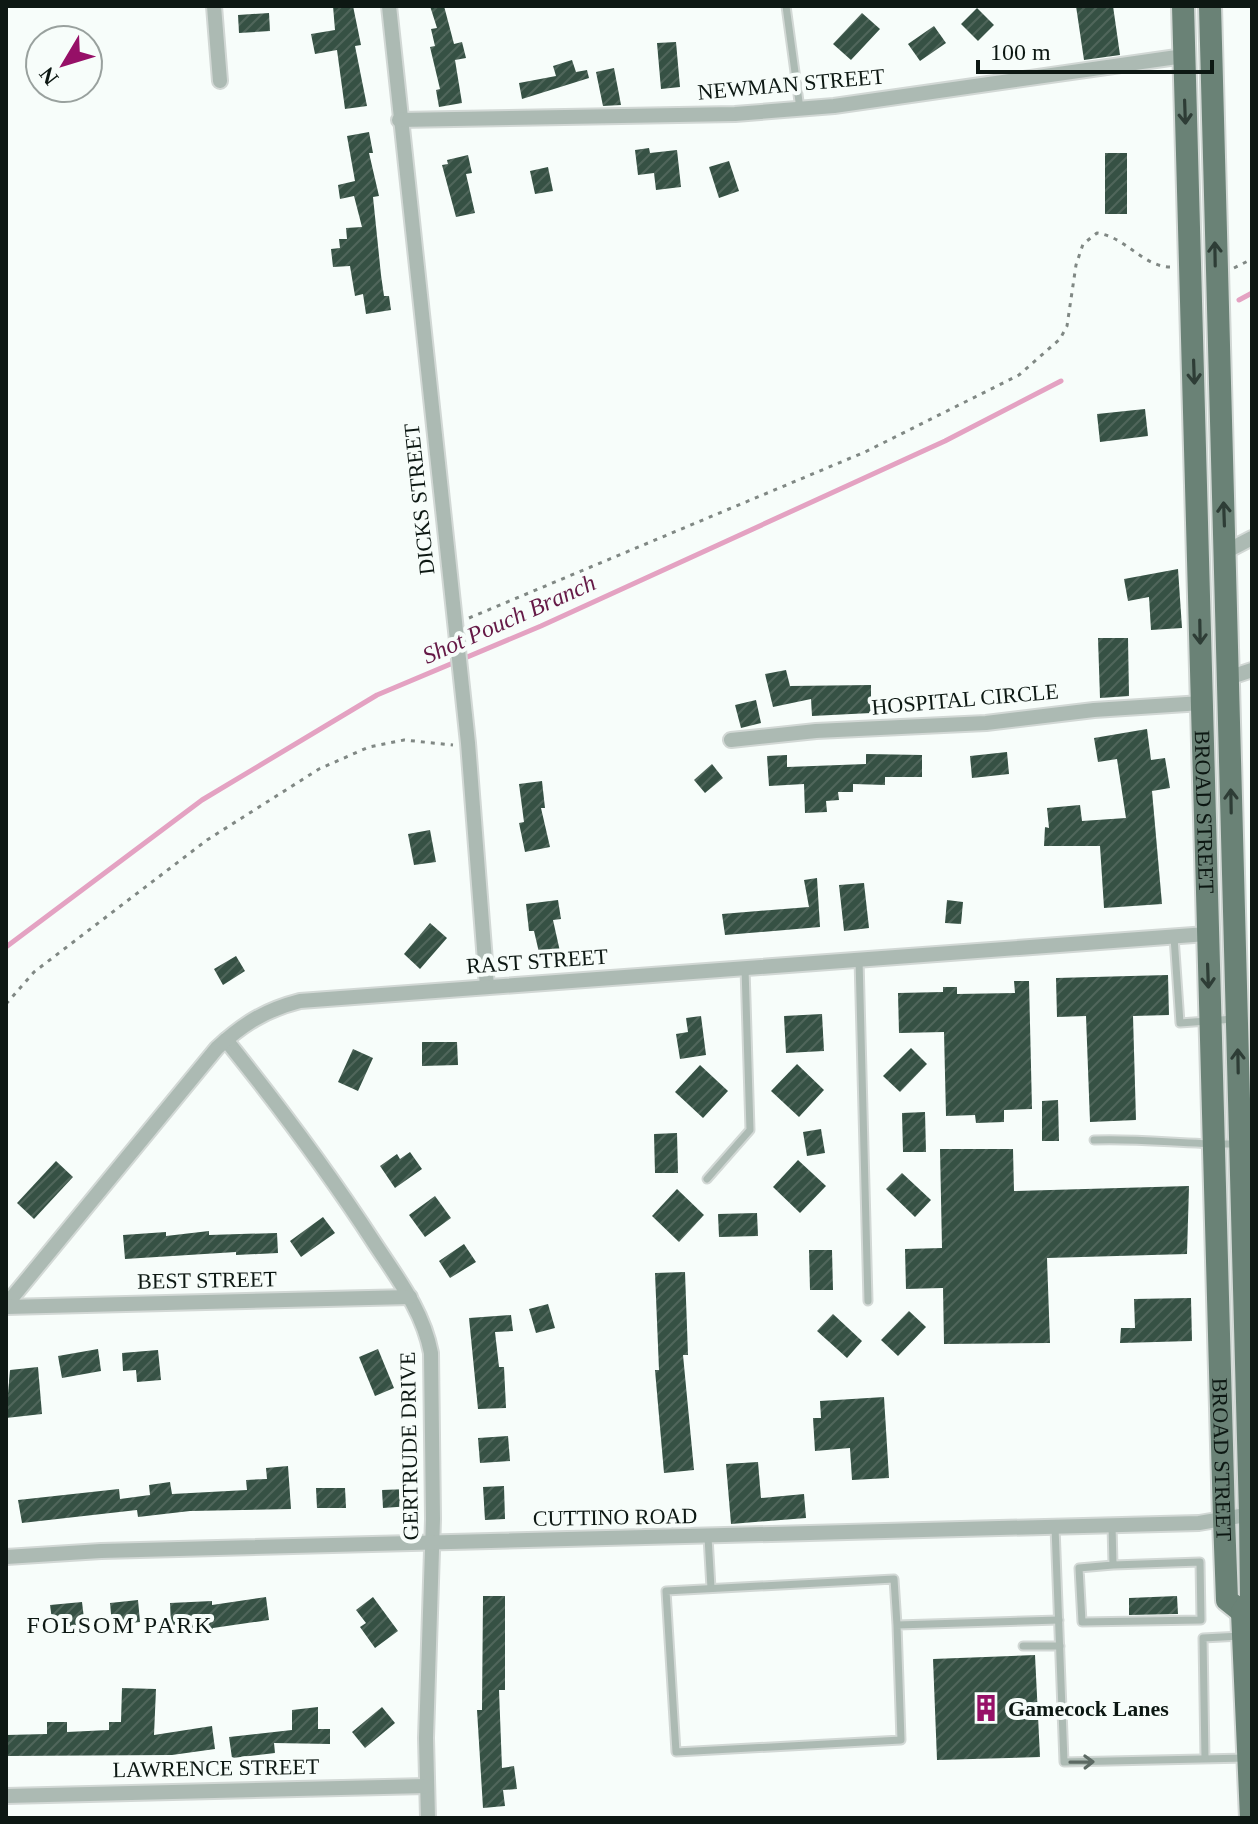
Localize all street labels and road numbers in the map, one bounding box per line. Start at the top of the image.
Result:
street label: NEWMAN STREET [696,63,886,105]
street label: DICKS STREET [399,421,439,576]
street label: HOSPITAL CIRCLE [871,678,1059,720]
street label: BROAD STREET [1190,730,1220,894]
street label: RAST STREET [465,944,609,978]
street label: BEST STREET [137,1266,278,1294]
street label: GERTRUDE DRIVE [395,1351,423,1541]
street label: BROAD STREET [1208,1378,1237,1542]
street label: CUTTINO ROAD [533,1503,697,1531]
street label: LAWRENCE STREET [112,1754,320,1782]

